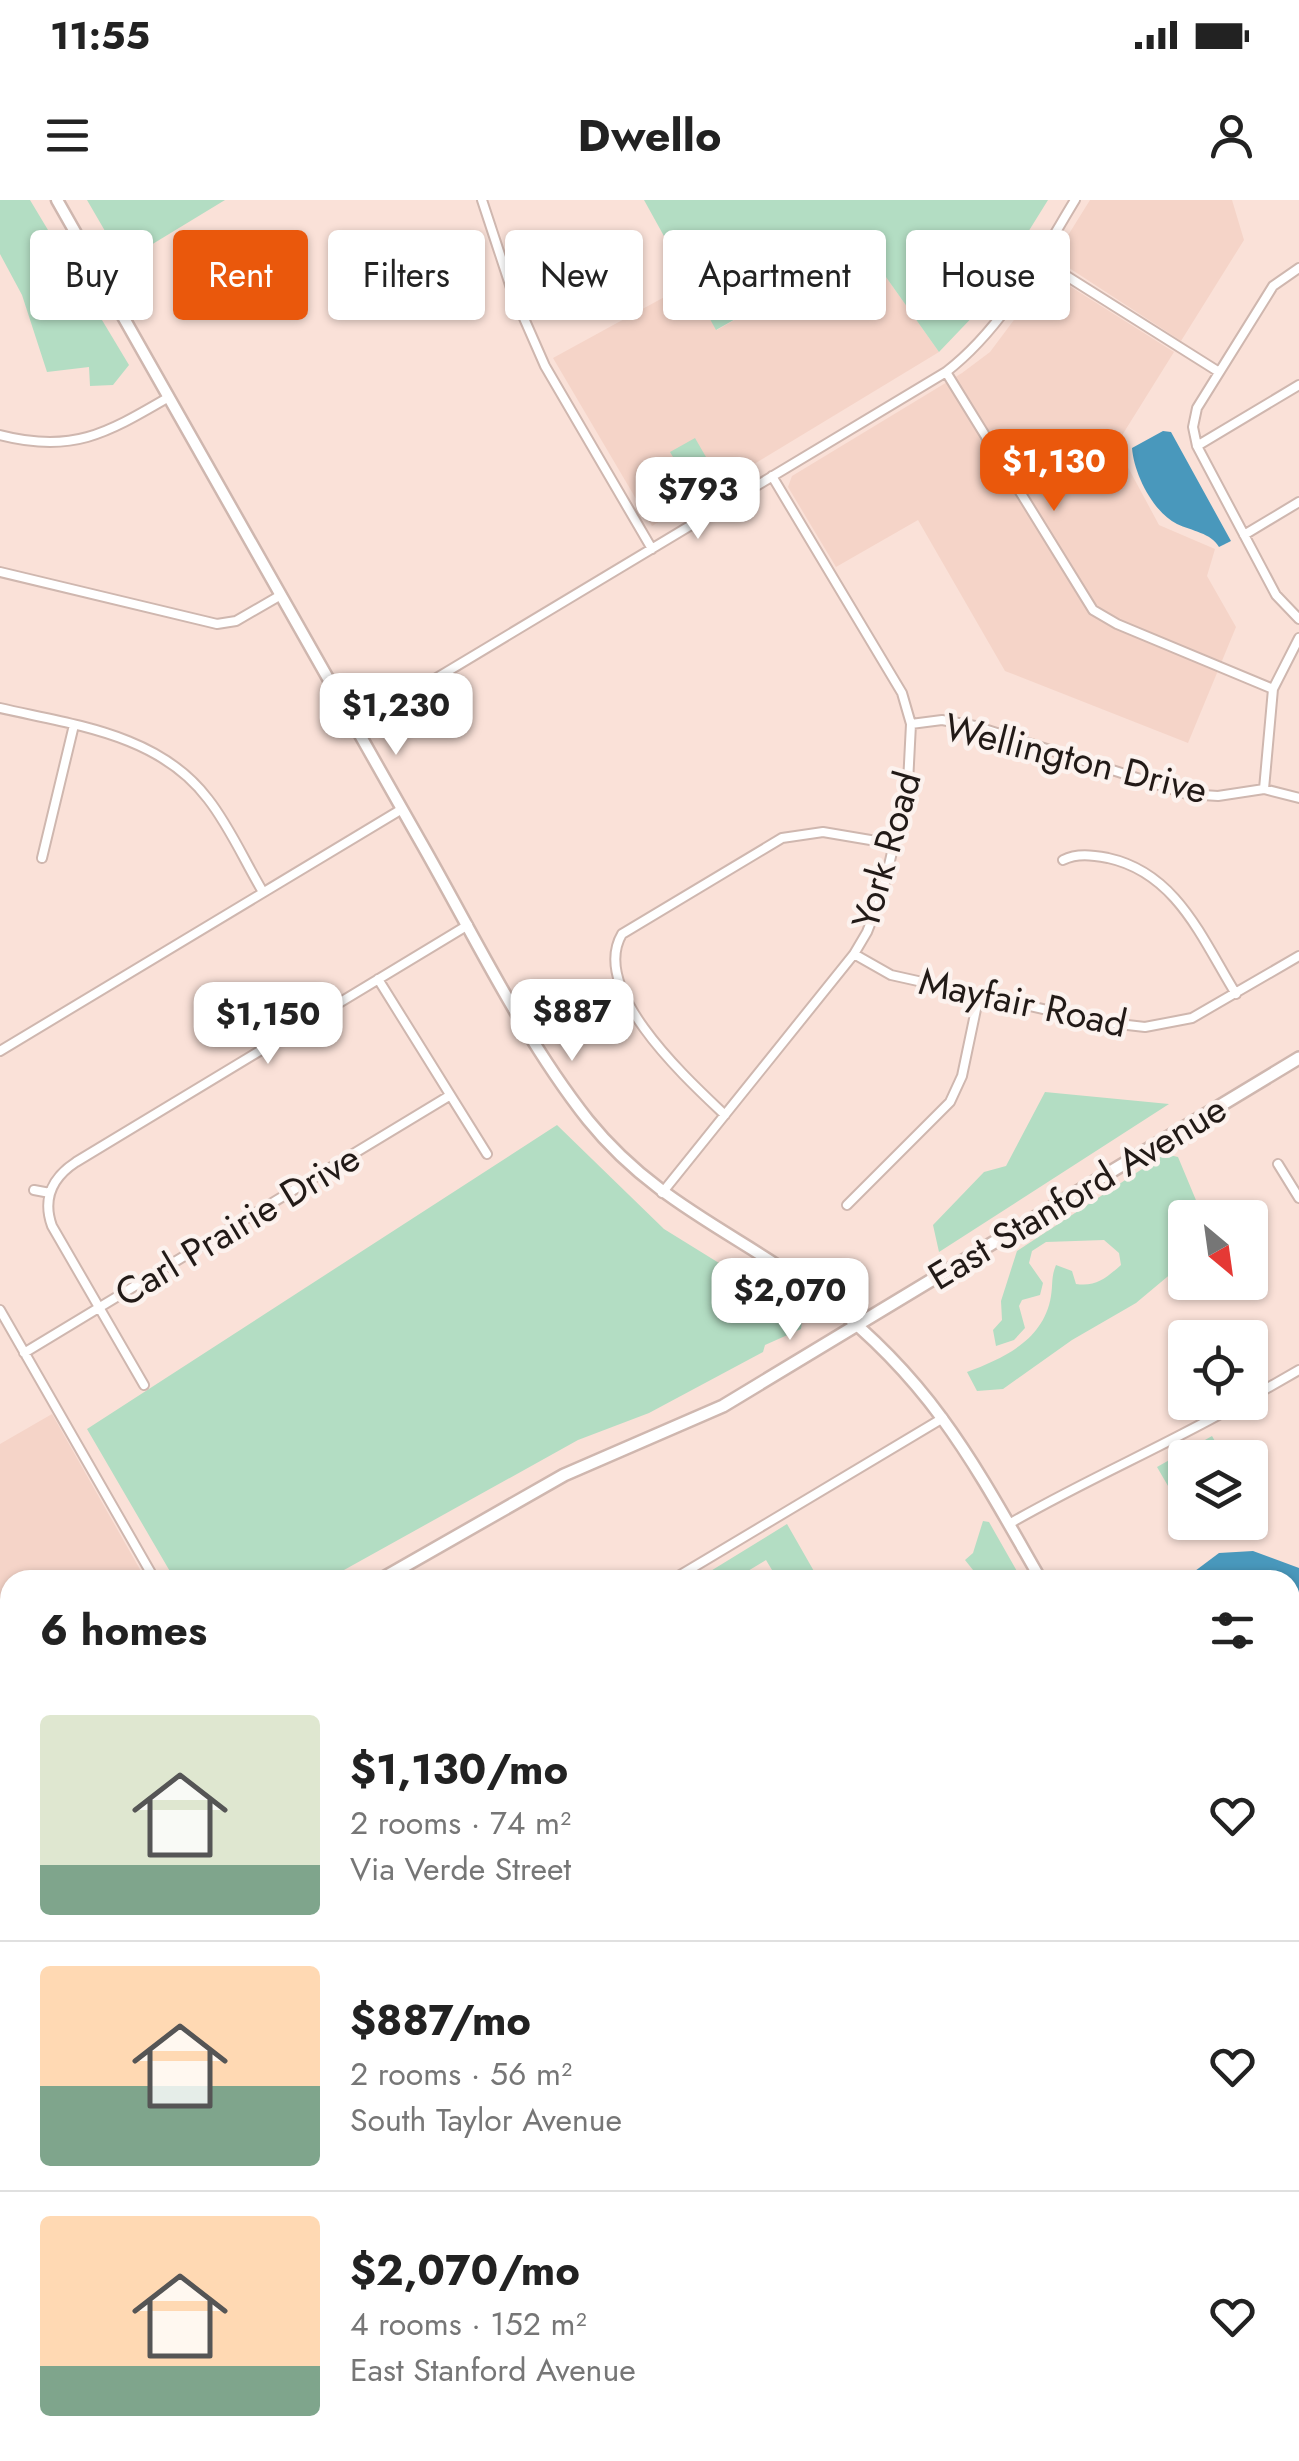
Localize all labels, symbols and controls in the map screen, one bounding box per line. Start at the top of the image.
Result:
text: 11:55 [50,8,150,63]
text: Dwello [578,103,721,168]
icon: menu [40,108,95,163]
icon: person [1204,108,1259,163]
chip: Buy [30,230,153,320]
chip: Rent [173,230,308,320]
chip: Filters [328,230,485,320]
chip: New [505,230,643,320]
chip: Apartment [663,230,886,320]
chip: House [906,230,1070,320]
pin: $1,130 [973,429,1135,514]
text: $1,130 [1002,438,1106,484]
pin: $793 [639,457,757,542]
text: $793 [658,466,738,512]
pin: $1,230 [315,673,477,758]
text: $1,230 [342,682,450,728]
street label: Wellington Drive [939,699,1213,817]
street label: York Road [837,765,935,935]
street label: Mayfair Road [914,953,1132,1051]
pin: $887 [513,979,631,1064]
pin: $1,150 [187,982,349,1067]
text: $887 [533,988,611,1034]
text: $1,150 [216,991,320,1037]
street label: East Stanford Avenue [917,1081,1237,1303]
street label: Carl Prairie Drive [104,1130,370,1320]
north arrow [1168,1200,1268,1300]
map controls [1168,1200,1268,1540]
pin: $2,070 [709,1258,871,1343]
text: $2,070 [734,1267,846,1313]
button: locate [1168,1320,1268,1420]
button: layers [1168,1440,1268,1540]
text: 6 homes [40,1600,207,1661]
icon: filters [1205,1603,1260,1658]
text: $1,130/mo [350,1739,568,1800]
icon: home [120,1755,240,1875]
icon: heart [1205,1788,1260,1843]
text: 2 rooms · 74 m² [350,1800,571,1846]
text: Via Verde Street [350,1846,571,1892]
text: $887/mo [350,1990,531,2051]
icon: home [120,2006,240,2126]
icon: heart [1205,2039,1260,2094]
text: 2 rooms · 56 m² [350,2051,572,2097]
text: South Taylor Avenue [350,2097,622,2143]
text: $2,070/mo [350,2240,580,2301]
icon: home [120,2256,240,2376]
icon: heart [1205,2289,1260,2344]
text: 4 rooms · 152 m² [350,2301,587,2347]
text: East Stanford Avenue [350,2347,636,2393]

